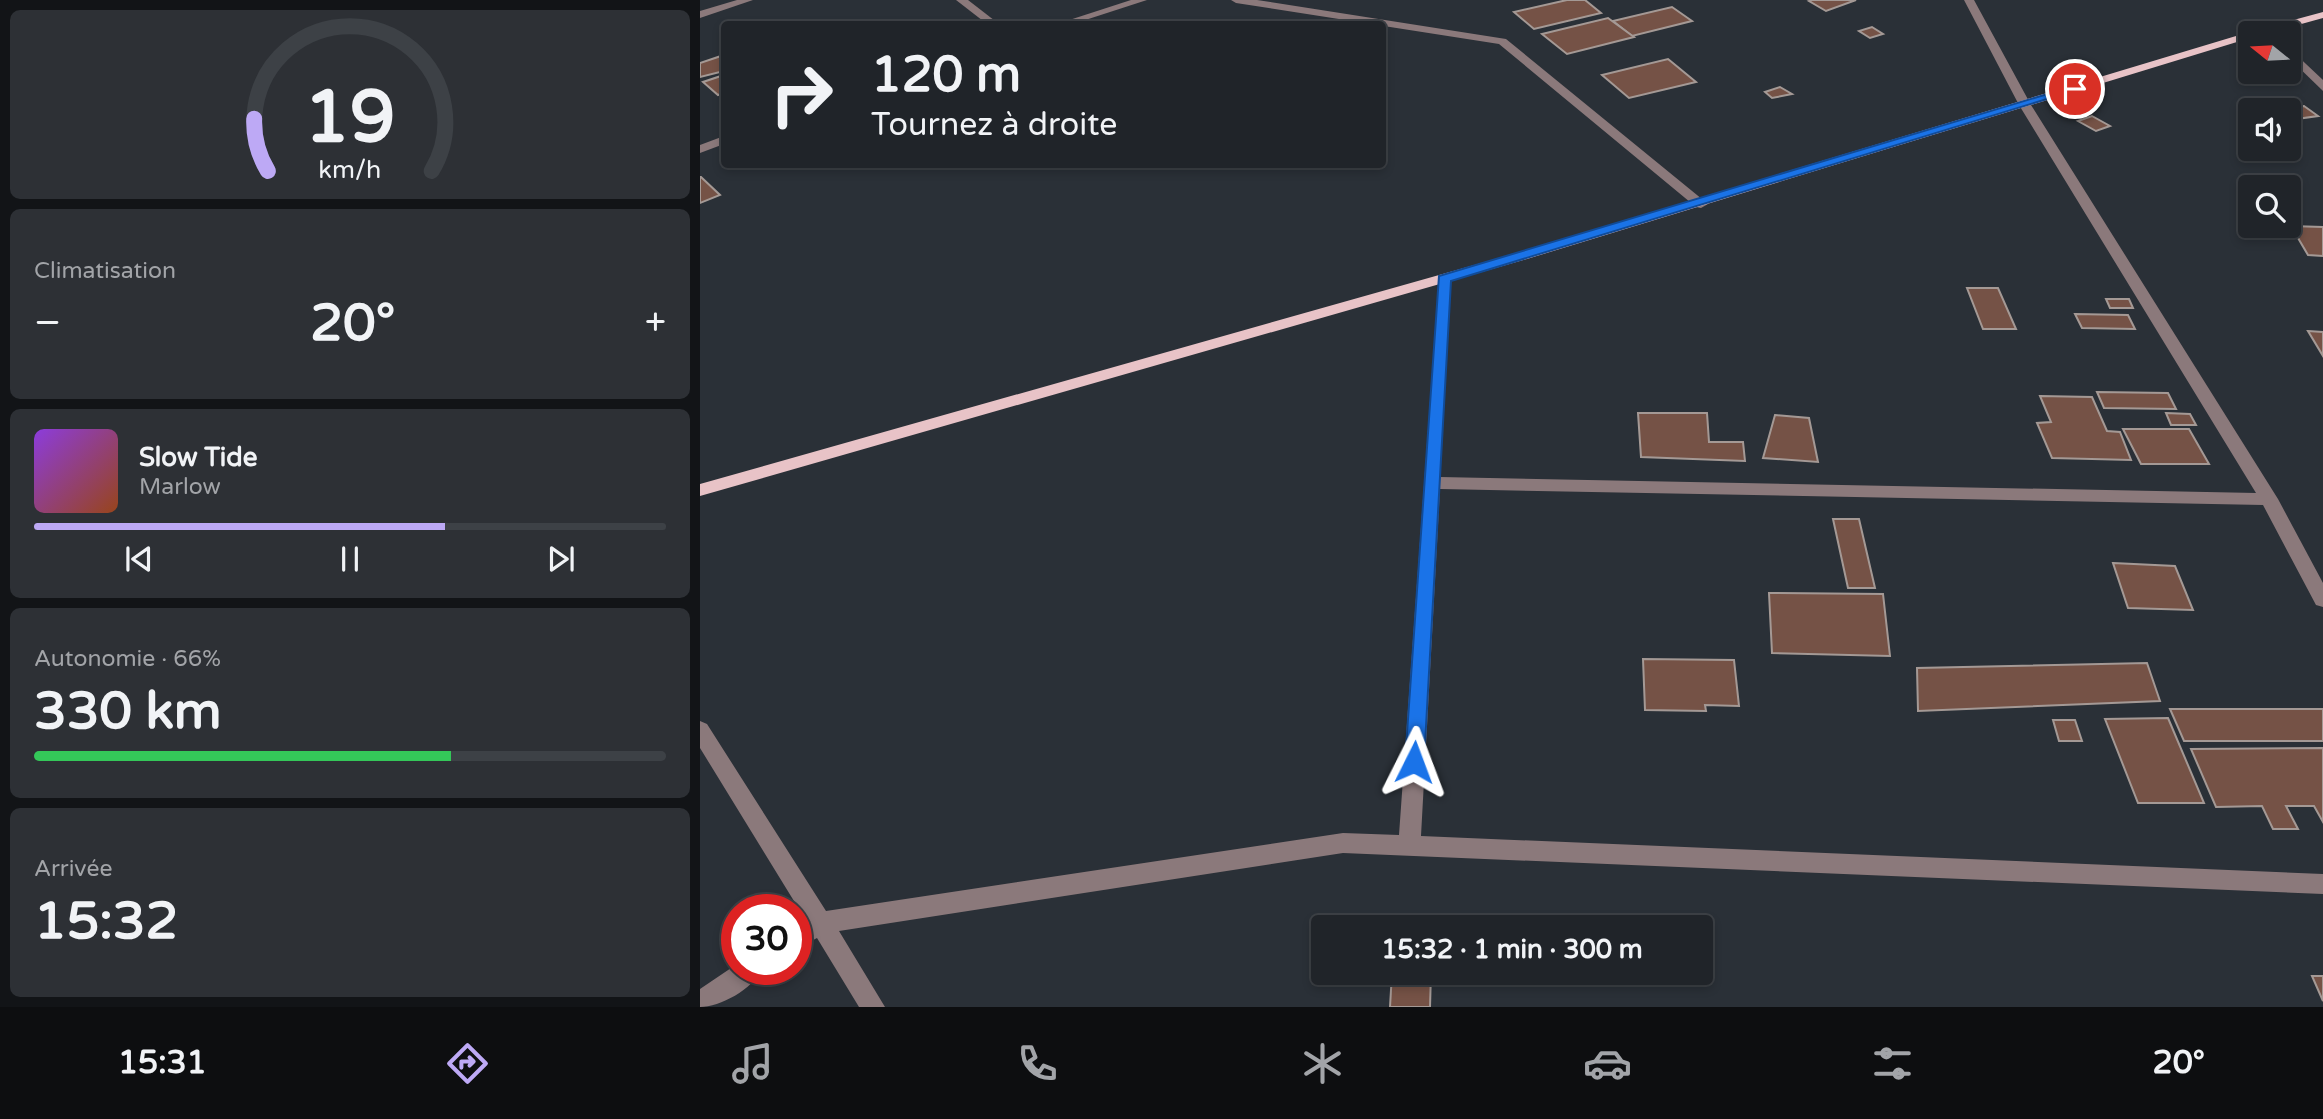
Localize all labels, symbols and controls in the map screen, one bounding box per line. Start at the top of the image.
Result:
north arrow [2238,21,2301,84]
map controls [2238,21,2301,238]
text: 120 m [871,46,1021,105]
icon: right [756,49,847,140]
pin [2045,59,2105,119]
icon: arrive [2056,70,2094,108]
text: 19 [304,74,396,162]
button: sound [2238,98,2301,161]
text: Tournez à droite [871,106,1117,144]
text: km/h [319,155,381,185]
button: search [2238,175,2301,238]
text: Climatisation [34,257,176,285]
text: 20° [310,292,395,355]
text: − [34,300,61,346]
text: + [645,300,666,346]
text: Slow Tide [139,442,257,473]
text: Marlow [139,473,221,501]
icon: previous [120,540,158,578]
icon: pause [331,540,369,578]
icon: next [542,540,580,578]
text: Autonomie · 66% [34,645,221,673]
text: 330 km [34,680,222,743]
position arrow [1377,725,1451,799]
text: Arrivée [34,855,112,883]
text: 15:32 [34,890,178,953]
speed limit sign: 30 [721,894,812,985]
text: 15:32 · 1 min · 300 m [1381,934,1643,965]
icon: directions [443,1039,492,1088]
icon: music [728,1039,777,1088]
icon: phone [1013,1039,1062,1088]
icon: climate [1298,1039,1347,1088]
icon: car [1583,1039,1632,1088]
icon: filters [1868,1039,1917,1088]
text: 15:31 [118,1044,207,1082]
text: 20° [2153,1044,2205,1082]

